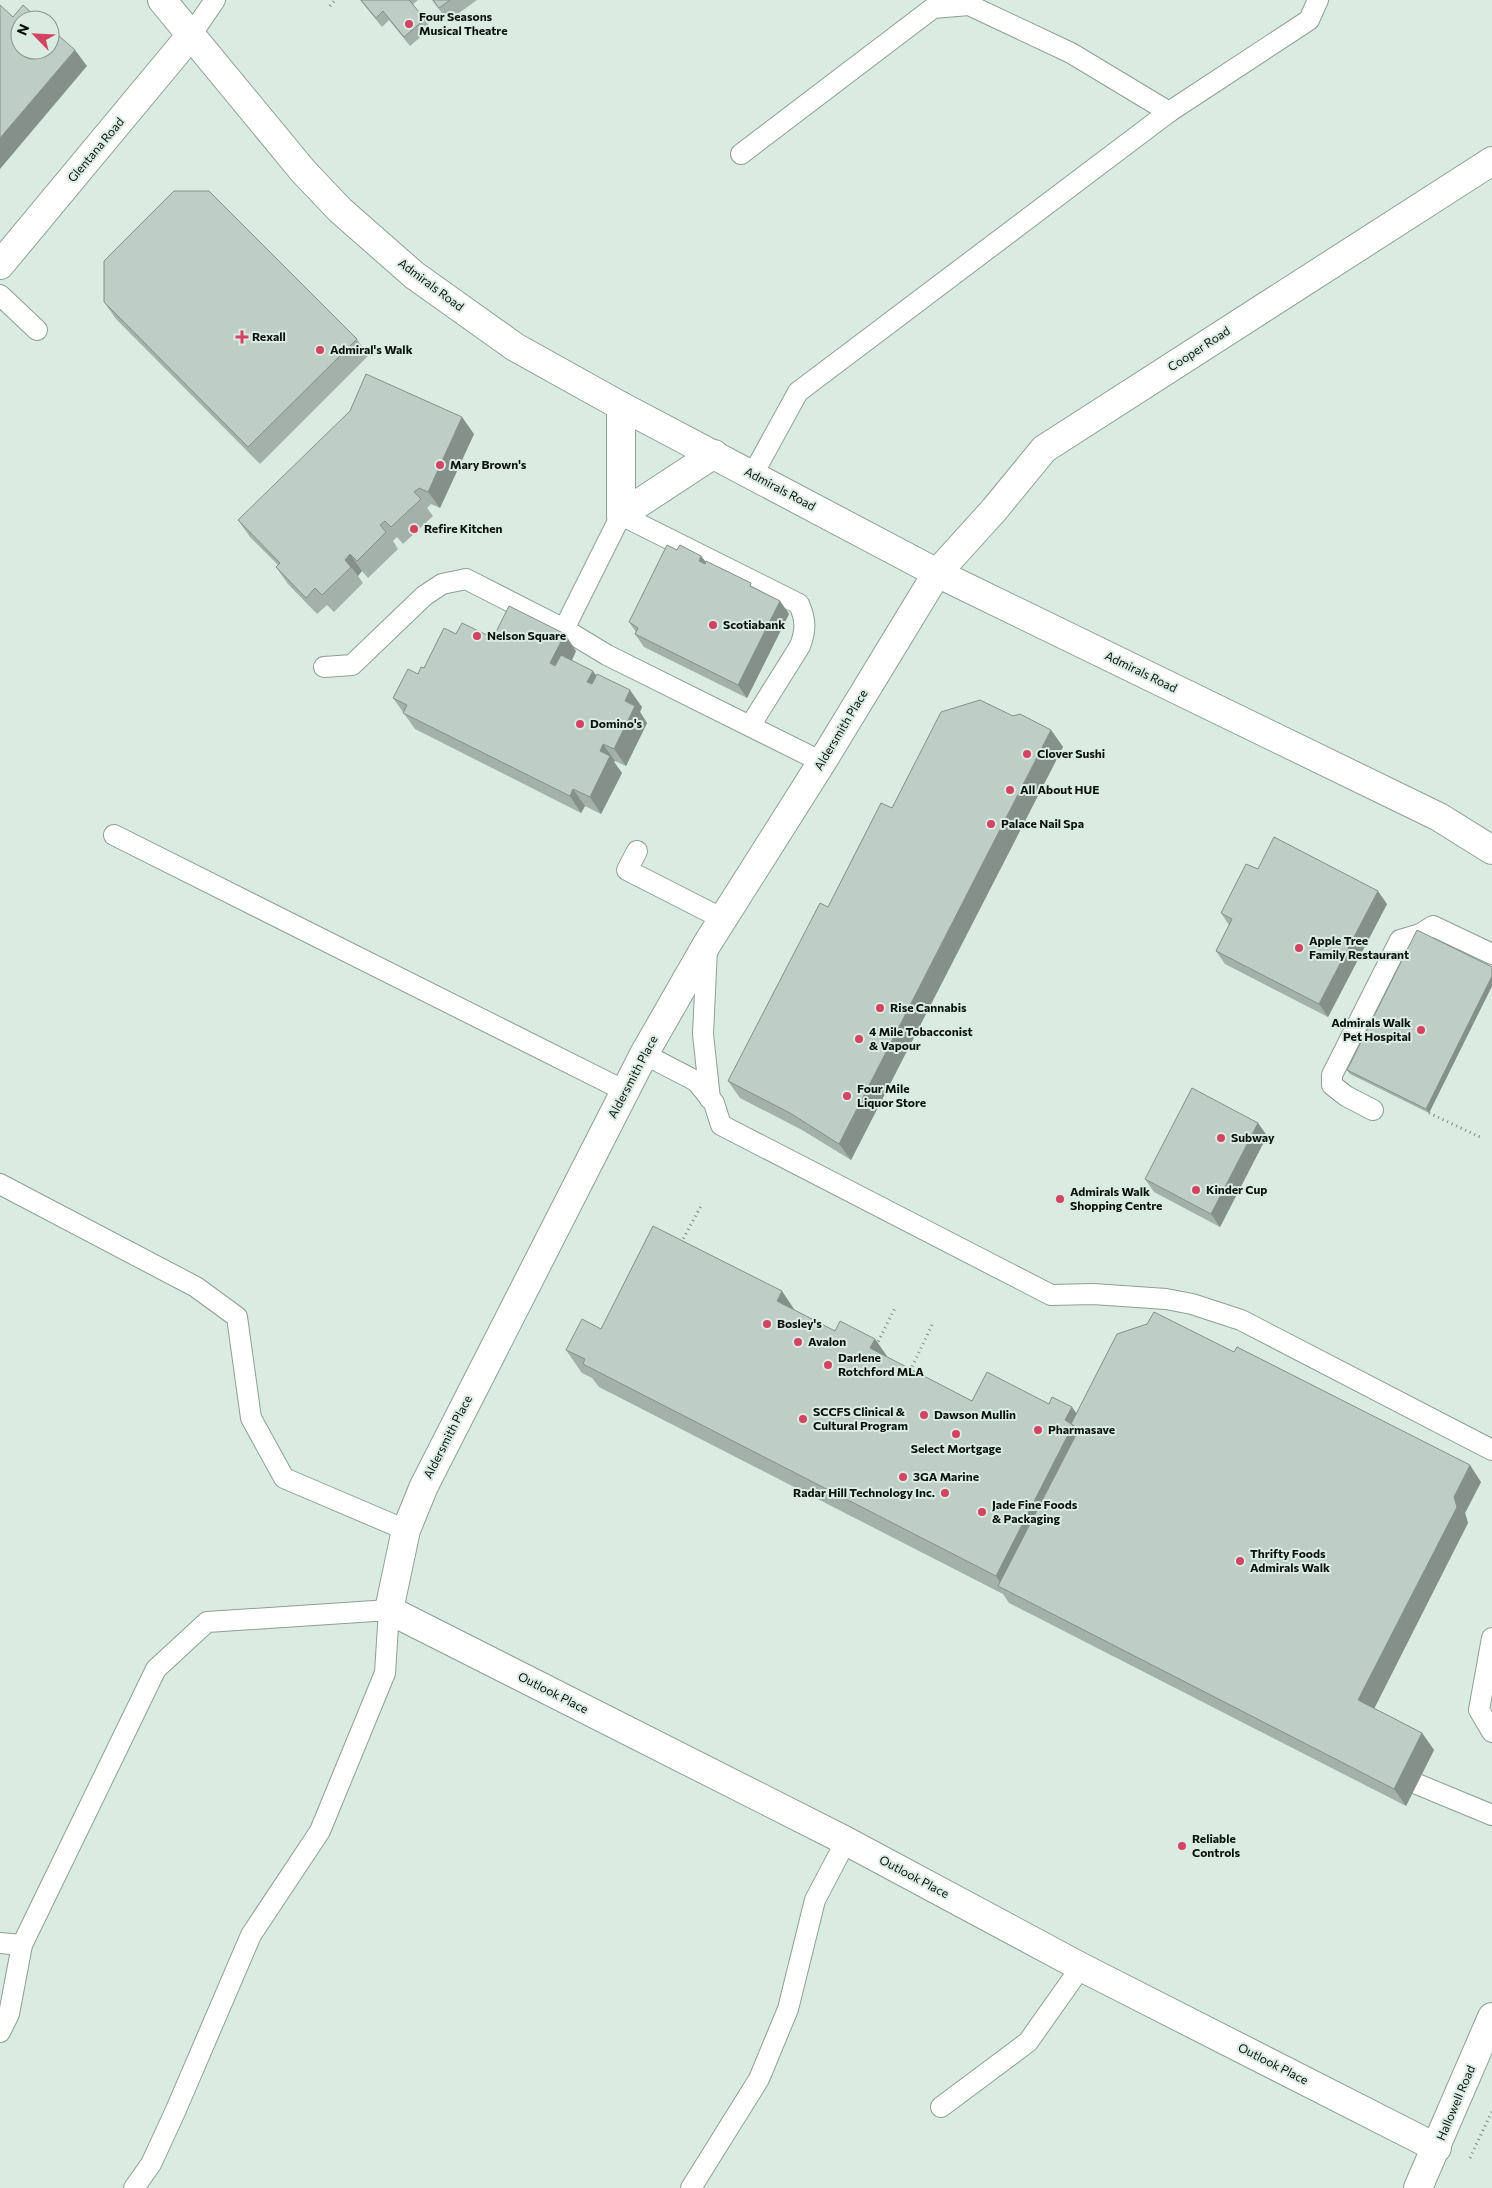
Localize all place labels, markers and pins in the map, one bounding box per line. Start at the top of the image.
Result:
place label: Four Seasons Musical Theatre [419,9,507,37]
marker: Four Seasons Musical Theatre [403,18,415,30]
place label: Rexall [252,329,286,343]
marker: Rexall [236,331,248,343]
place label: Admiral's Walk [330,342,413,356]
marker: Admiral's Walk [314,344,326,356]
place label: Mary Brown's [450,457,527,471]
marker: Mary Brown's [434,459,446,471]
place label: Refire Kitchen [424,521,503,535]
marker: Refire Kitchen [408,523,420,535]
place label: Scotiabank [723,617,785,631]
marker: Scotiabank [707,619,719,631]
place label: Nelson Square [487,628,566,642]
marker: Nelson Square [471,630,483,642]
place label: Domino's [590,716,643,730]
marker: Domino's [574,718,586,730]
place label: Clover Sushi [1037,746,1105,760]
marker: Clover Sushi [1021,748,1033,760]
place label: All About HUE [1020,782,1099,796]
marker: All About HUE [1004,784,1016,796]
place label: Palace Nail Spa [1001,816,1084,830]
marker: Palace Nail Spa [985,818,997,830]
place label: Apple Tree Family Restaurant [1309,933,1409,961]
marker: Apple Tree Family Restaurant [1293,942,1305,954]
place label: Rise Cannabis [890,1000,967,1014]
marker: Rise Cannabis [874,1002,886,1014]
place label: Admirals Walk Pet Hospital [1331,1015,1411,1043]
place label: 4 Mile Tobacconist & Vapour [869,1024,973,1052]
marker: Admirals Walk Pet Hospital [1415,1024,1427,1036]
marker: 4 Mile Tobacconist & Vapour [853,1033,865,1045]
place label: Four Mile Liquor Store [857,1081,926,1109]
marker: Four Mile Liquor Store [841,1090,853,1102]
place label: Subway [1231,1130,1275,1144]
marker: Subway [1215,1132,1227,1144]
place label: Kinder Cup [1206,1182,1267,1196]
place label: Admirals Walk Shopping Centre [1070,1184,1162,1212]
marker: Kinder Cup [1190,1184,1202,1196]
marker: Admirals Walk Shopping Centre [1054,1193,1066,1205]
place label: Bosley's [777,1316,822,1330]
marker: Bosley's [761,1318,773,1330]
place label: Avalon [808,1334,846,1348]
marker: Avalon [792,1336,804,1348]
place label: Darlene Rotchford MLA [838,1350,924,1378]
marker: Darlene Rotchford MLA [822,1359,834,1371]
place label: SCCFS Clinical & Cultural Program [813,1404,908,1432]
place label: Dawson Mullin [934,1407,1016,1421]
marker: Dawson Mullin [918,1409,930,1421]
marker: SCCFS Clinical & Cultural Program [797,1413,809,1425]
place label: Pharmasave [1048,1422,1115,1436]
marker: Pharmasave [1032,1424,1044,1436]
marker: Select Mortgage [950,1428,962,1440]
place label: Select Mortgage [911,1441,1001,1455]
place label: 3GA Marine [913,1469,979,1483]
marker: 3GA Marine [897,1471,909,1483]
place label: Radar Hill Technology Inc. [793,1485,935,1499]
marker: Radar Hill Technology Inc. [939,1487,951,1499]
place label: Jade Fine Foods & Packaging [992,1497,1078,1525]
marker: Jade Fine Foods & Packaging [976,1506,988,1518]
place label: Thrifty Foods Admirals Walk [1250,1546,1330,1574]
marker: Thrifty Foods Admirals Walk [1234,1555,1246,1567]
place label: Reliable Controls [1192,1831,1241,1859]
marker: Reliable Controls [1176,1840,1188,1852]

